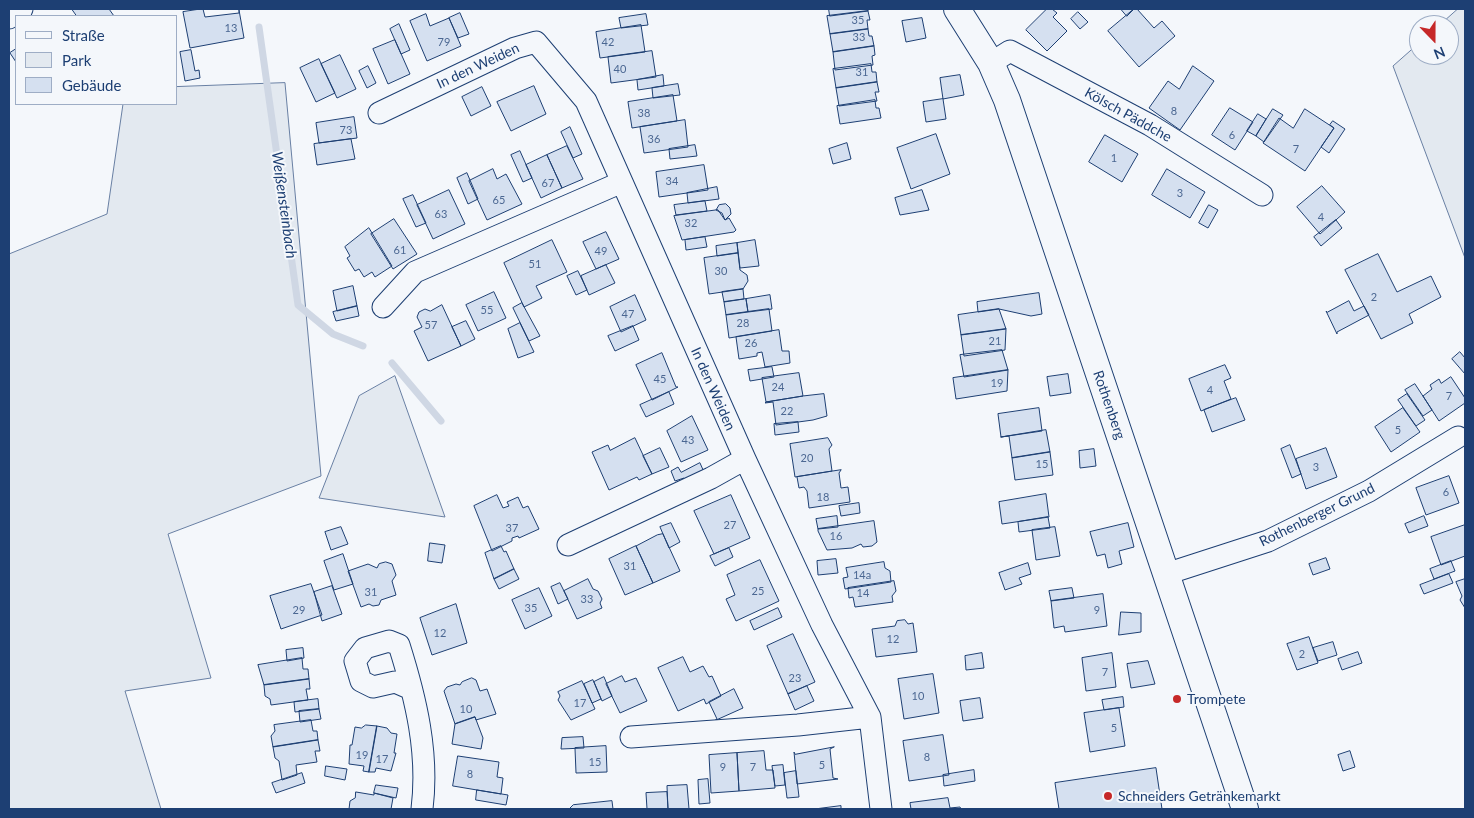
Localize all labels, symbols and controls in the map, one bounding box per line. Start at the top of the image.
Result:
house number: 35 [852,13,864,27]
legend [15,15,178,105]
north arrow [1409,15,1459,65]
house number: 13 [225,21,237,35]
text: Straße [62,26,105,44]
house number: 33 [853,30,865,44]
house number: 79 [438,35,450,49]
house number: 42 [602,35,614,49]
street label: In den Weiden [434,40,522,92]
text: N [1431,44,1448,63]
text: Park [62,51,91,69]
house number: 40 [614,62,626,76]
house number: 31 [856,65,868,79]
text: Gebäude [62,76,121,94]
street label: Kölsch Päddche [1082,84,1174,146]
house number: 8 [1171,104,1177,118]
house number: 38 [638,106,650,120]
house number: 73 [340,123,352,137]
house number: 6 [1229,128,1235,142]
house number: 36 [648,132,660,146]
house number: 7 [1293,142,1299,156]
water label: Weißensteinbach [268,150,300,260]
house number: 1 [1111,151,1117,165]
house number: 34 [666,174,678,188]
house number: 67 [542,176,554,190]
house number: 3 [1177,186,1183,200]
house number: 65 [493,193,505,207]
house number: 63 [435,207,447,221]
house number: 4 [1318,210,1324,224]
house number: 32 [685,216,697,230]
house number: 61 [394,243,406,257]
house number: 49 [595,244,607,258]
house number: 51 [529,257,541,271]
house number: 30 [715,264,727,278]
house number: 2 [1371,290,1377,304]
house number: 55 [481,303,493,317]
house number: 47 [622,307,634,321]
house number: 28 [737,316,749,330]
house number: 57 [425,318,437,332]
house number: 21 [989,334,1001,348]
house number: 26 [745,336,757,350]
street label: In den Weiden [687,345,739,433]
street label: Rothenberg [1089,368,1129,442]
house number: 45 [654,372,666,386]
house number: 19 [991,376,1003,390]
house number: 24 [772,380,784,394]
house number: 4 [1207,383,1213,397]
house number: 7 [1446,389,1452,403]
house number: 22 [781,404,793,418]
house number: 5 [1395,423,1401,437]
house number: 43 [682,433,694,447]
house number: 20 [801,451,813,465]
house number: 15 [1036,457,1048,471]
house number: 3 [1313,460,1319,474]
street label: Rothenberger Grund [1257,480,1377,550]
house number: 6 [1443,485,1449,499]
house number: 18 [817,490,829,504]
house number: 27 [724,518,736,532]
house number: 37 [506,521,518,535]
house number: 16 [830,529,842,543]
house number: 31 [624,559,636,573]
house number: 14a [853,568,871,582]
house number: 25 [752,584,764,598]
house number: 31 [365,585,377,599]
house number: 14 [857,586,869,600]
house number: 33 [581,592,593,606]
house number: 35 [525,601,537,615]
house number: 29 [293,603,305,617]
house number: 9 [1094,603,1100,617]
house number: 12 [434,626,446,640]
house number: 12 [887,632,899,646]
house number: 2 [1299,647,1305,661]
house number: 7 [1102,665,1108,679]
house number: 23 [789,671,801,685]
house number: 10 [912,689,924,703]
place label: Trompete [1187,691,1246,707]
marker: Trompete [1171,693,1183,705]
house number: 17 [574,696,586,710]
house number: 10 [460,702,472,716]
house number: 5 [1111,721,1117,735]
house number: 19 [356,748,368,762]
house number: 8 [924,750,930,764]
house number: 17 [376,752,388,766]
house number: 15 [589,755,601,769]
house number: 5 [819,758,825,772]
house number: 9 [720,760,726,774]
house number: 7 [750,760,756,774]
house number: 8 [467,767,473,781]
place label: Schneiders Getränkemarkt [1118,788,1281,804]
marker: Schneiders Getränkemarkt [1102,790,1114,802]

